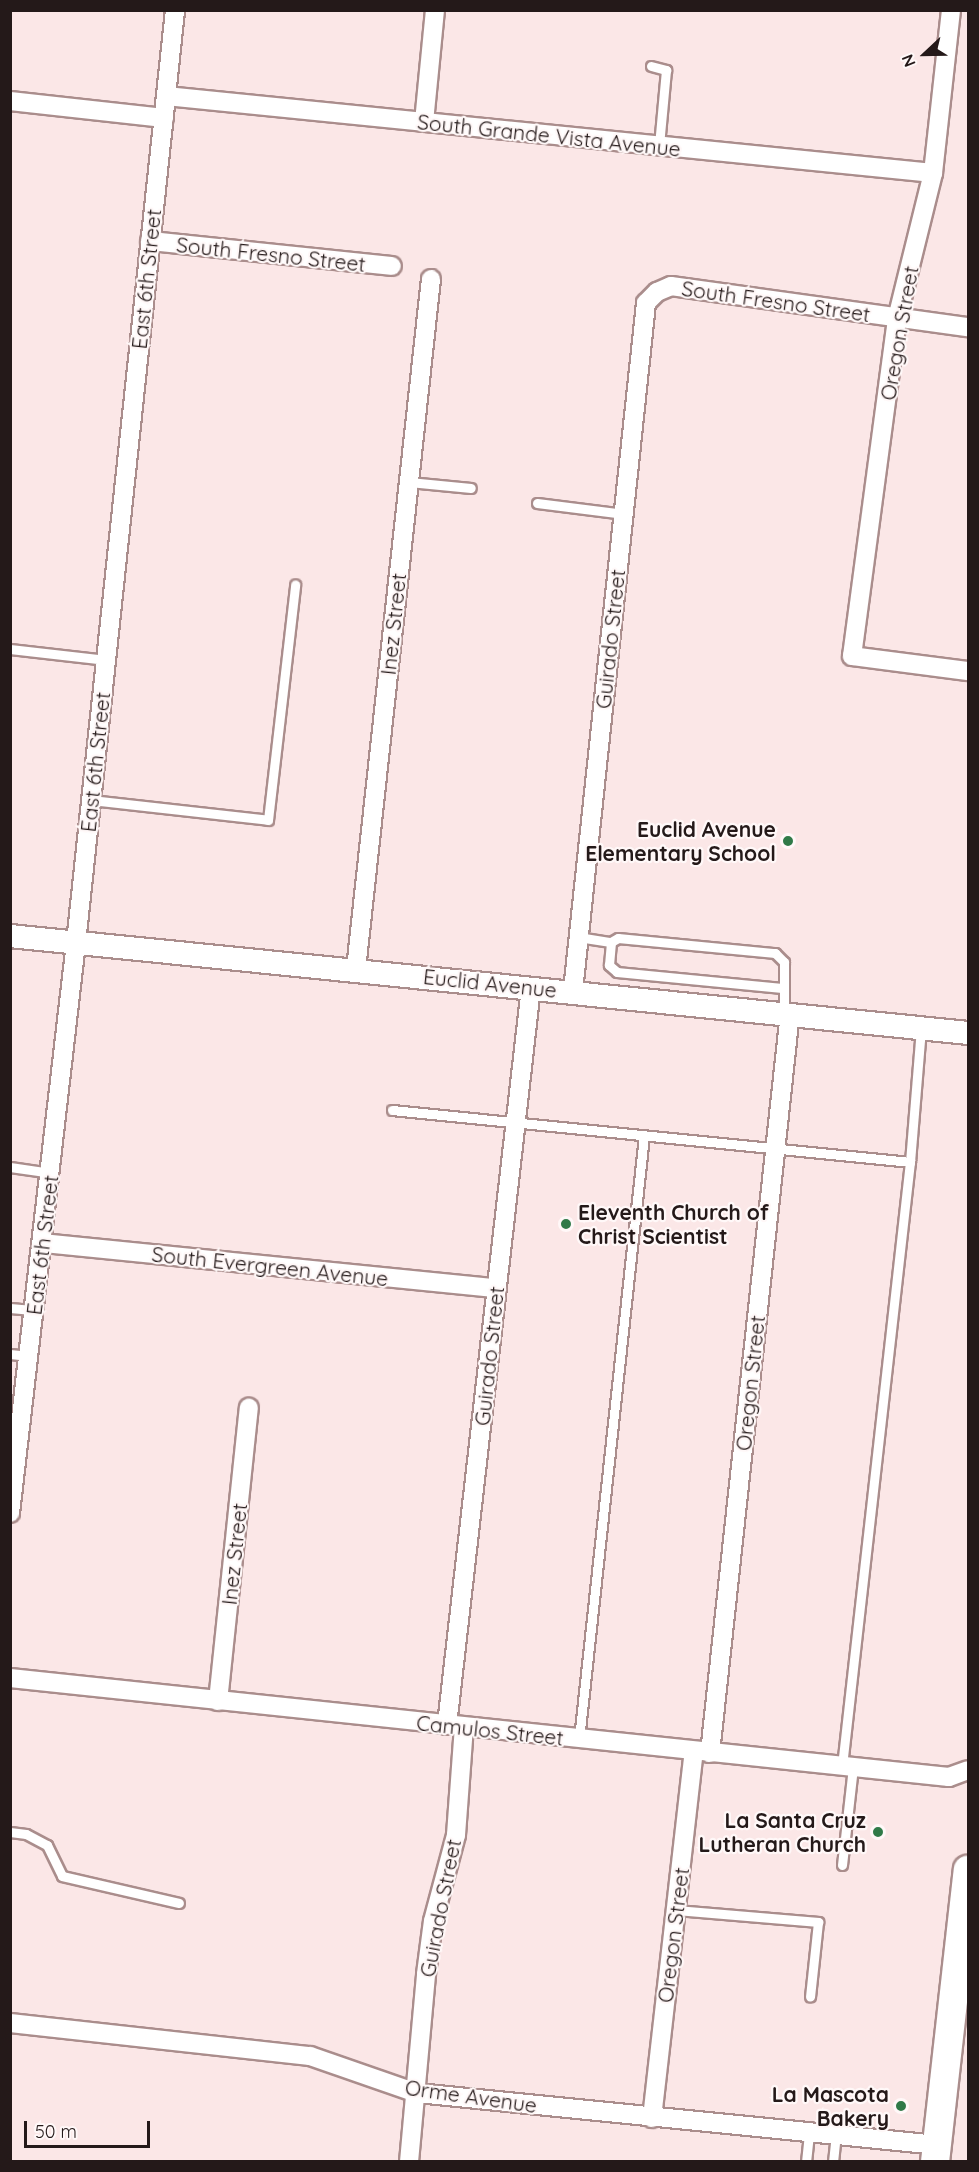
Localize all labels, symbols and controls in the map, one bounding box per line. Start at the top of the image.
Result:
north arrow [895,24,955,84]
text: N [897,52,920,70]
street label: South Grande Vista Avenue [416,109,682,161]
street label: East 6th Street [126,208,166,350]
street label: South Fresno Street [175,232,367,276]
street label: Oregon Street [875,264,923,402]
street label: South Fresno Street [680,275,872,327]
street label: Guirado Street [590,568,630,710]
street label: Inez Street [375,572,411,676]
street label: East 6th Street [75,691,115,833]
place label: Euclid Avenue Elementary School [585,816,776,866]
marker: Euclid Avenue Elementary School [781,834,795,848]
street label: Euclid Avenue [422,963,558,1003]
street label: East 6th Street [21,1174,63,1316]
place label: Eleventh Church of Christ Scientist [578,1199,769,1249]
marker: Eleventh Church of Christ Scientist [559,1217,573,1231]
street label: South Evergreen Avenue [151,1241,389,1291]
street label: Guirado Street [469,1285,509,1427]
street label: Oregon Street [730,1314,770,1452]
street label: Inez Street [216,1502,252,1606]
street label: Camulos Street [415,1710,565,1750]
place label: La Santa Cruz Lutheran Church [698,1807,866,1857]
marker: La Santa Cruz Lutheran Church [871,1825,885,1839]
street label: Guirado Street [414,1837,466,1979]
street label: Oregon Street [652,1866,694,2004]
street label: Orme Avenue [404,2074,538,2118]
place label: La Mascota Bakery [772,2081,889,2131]
marker: La Mascota Bakery [894,2099,908,2113]
scale bar [27,2109,153,2147]
text: 50 m [35,2120,77,2143]

